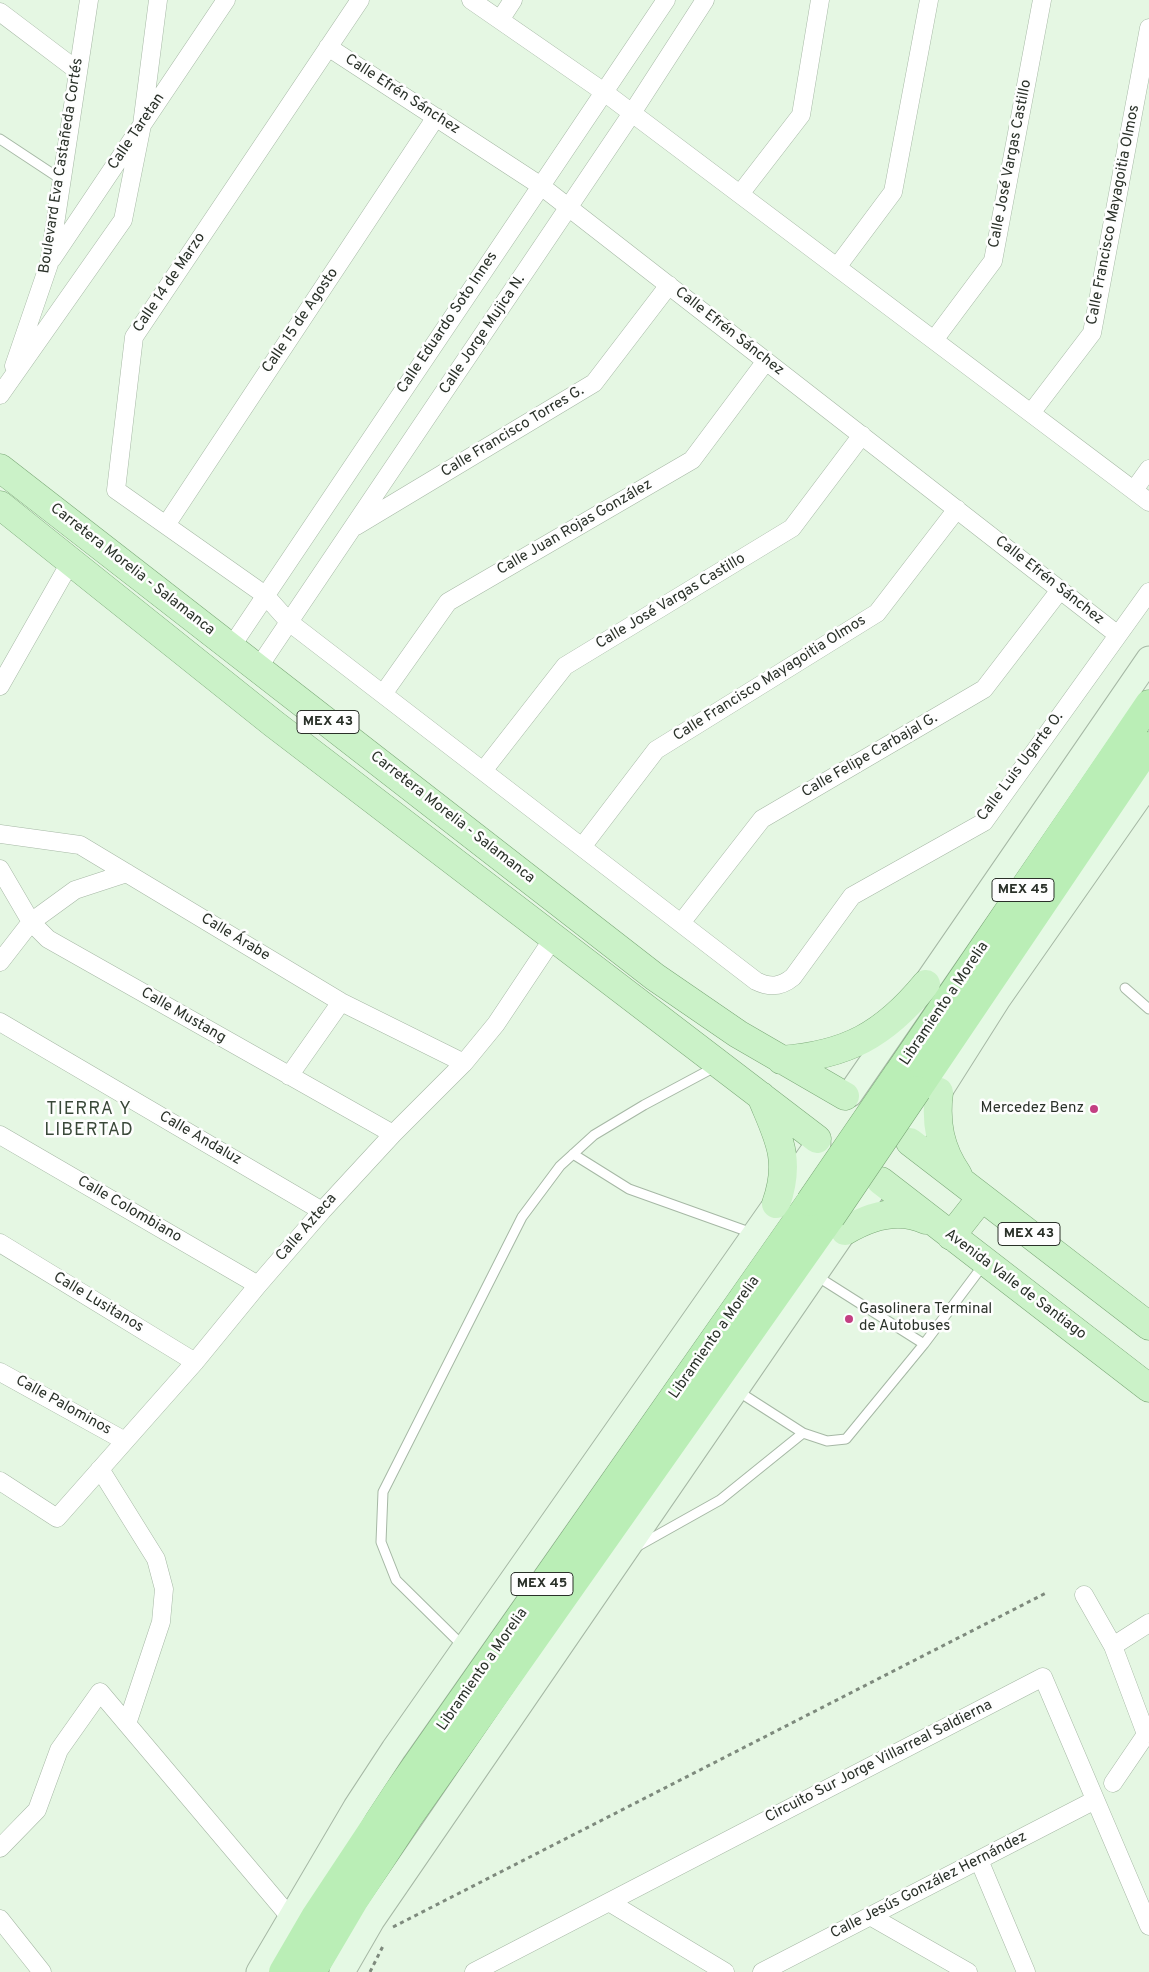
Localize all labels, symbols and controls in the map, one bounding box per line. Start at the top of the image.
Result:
street label: Calle Efrén Sánchez [341,51,463,139]
street label: Boulevard Eva Castañeda Cortés [36,57,88,275]
street label: Calle José Vargas Castillo [986,78,1036,250]
street label: Calle Taretan [105,90,169,174]
street label: Calle Francisco Mayagoitia Olmos [1084,103,1144,327]
street label: Calle 14 de Marzo [130,230,210,336]
street label: Calle Eduardo Soto Innes [394,249,502,397]
street label: Calle 15 de Agosto [259,265,343,377]
street label: Calle Jorge Mujica N. [436,272,530,398]
street label: Calle Efrén Sánchez [671,284,787,380]
street label: Calle Francisco Torres G. [438,382,588,482]
street label: Calle Juan Rojas González [494,476,656,580]
street label: Carretera Morelia - Salamanca [46,500,218,640]
street label: Calle Efrén Sánchez [991,533,1107,629]
street label: Calle José Vargas Castillo [593,550,749,654]
street label: Calle Francisco Mayagoitia Olmos [670,612,870,746]
street label: Calle Luis Ugarte O. [974,709,1068,825]
road number: MEX 43 [297,710,359,734]
street label: Calle Felipe Carbajal G. [799,710,941,802]
street label: Carretera Morelia - Salamanca [366,748,538,888]
road number: MEX 45 [992,878,1054,902]
street label: Calle Árabe [197,910,273,966]
street label: Libramiento a Morelia [897,939,993,1069]
street label: Calle Mustang [137,984,229,1048]
district label: TIERRA Y LIBERTAD [43,1099,135,1142]
place label: Mercedez Benz [981,1100,1084,1118]
marker: Mercedez Benz [1088,1103,1100,1115]
street label: Calle Andaluz [156,1108,244,1170]
street label: Calle Colombiano [74,1173,184,1247]
street label: Calle Azteca [273,1190,341,1266]
road number: MEX 43 [998,1222,1060,1246]
street label: Avenida Valle de Santiago [941,1226,1089,1344]
street label: Calle Lusitanos [50,1269,146,1337]
street label: Libramiento a Morelia [666,1273,764,1403]
place label: Gasolinera Terminal de Autobuses [859,1301,992,1336]
marker: Gasolinera Terminal de Autobuses [843,1313,855,1325]
street label: Calle Palominos [12,1372,114,1440]
road number: MEX 45 [511,1572,573,1596]
street label: Libramiento a Morelia [434,1605,532,1735]
street label: Circuito Sur Jorge Villarreal Saldierna [763,1697,995,1827]
street label: Calle Jesús González Hernández [828,1829,1030,1943]

